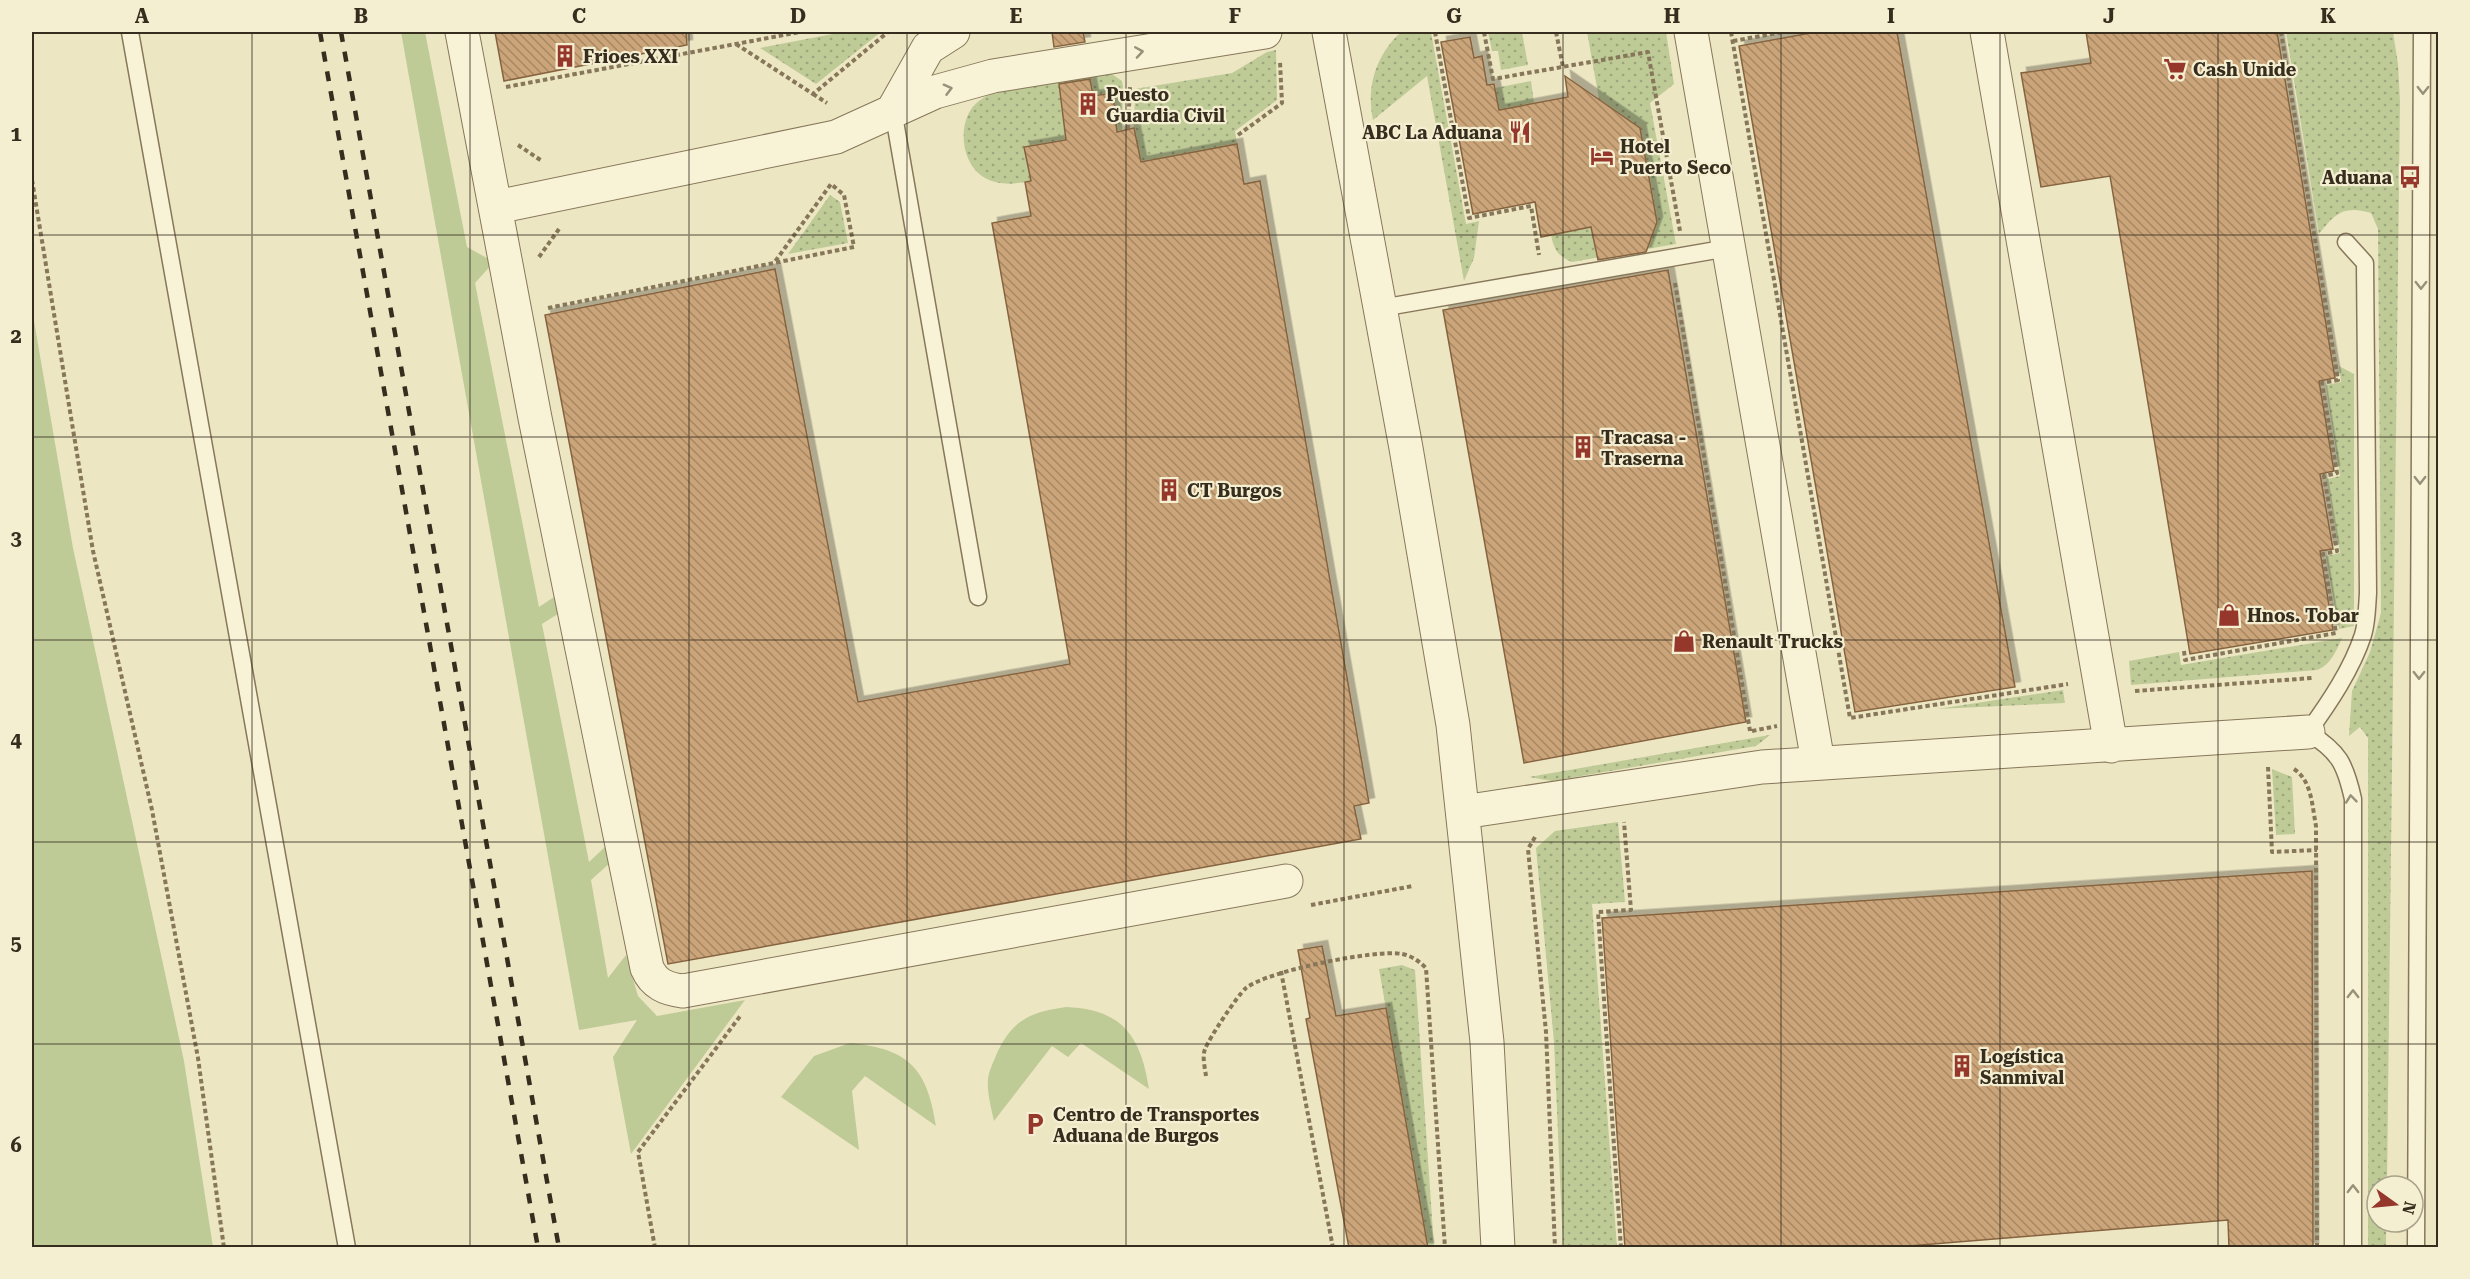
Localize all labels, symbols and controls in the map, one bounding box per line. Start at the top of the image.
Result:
text: A [135,4,150,28]
text: B [354,4,368,28]
text: C [572,4,586,28]
text: D [790,4,806,28]
text: E [1010,4,1023,28]
text: F [1229,4,1241,28]
text: G [1446,4,1462,28]
text: H [1664,4,1680,28]
text: I [1887,4,1895,28]
text: J [2103,4,2115,28]
text: K [2320,4,2336,28]
building icon: Frioes XXI [552,43,578,69]
place label: Frioes XXI [583,46,678,67]
one-way arrow [1134,47,1144,59]
supermarket icon: Cash Unide [2162,56,2188,82]
place label: Cash Unide [2193,59,2297,80]
one-way arrow [942,83,952,96]
place label: Puesto Guardia Civil [1106,84,1225,126]
one-way arrow [2416,85,2429,94]
building icon: Puesto Guardia Civil [1075,91,1101,117]
restaurant icon: ABC La Aduana [1507,119,1533,145]
text: 1 [10,122,22,146]
place label: ABC La Aduana [1362,122,1502,143]
place label: Hotel Puerto Seco [1620,136,1732,178]
hotel icon: Hotel Puerto Seco [1589,143,1615,169]
bus stop icon: Aduana [2397,164,2423,190]
place label: Aduana [2322,167,2392,188]
one-way arrow [2415,280,2427,289]
text: 2 [10,324,22,348]
place label: Tracasa - Traserna [1601,427,1687,469]
building icon: Tracasa - Traserna [1570,434,1596,460]
one-way arrow [2414,475,2426,484]
building icon: CT Burgos [1156,477,1182,503]
place label: CT Burgos [1187,480,1282,501]
text: 3 [10,526,22,550]
shop icon: Hnos. Tobar [2216,602,2242,628]
place label: Hnos. Tobar [2247,605,2359,626]
shop icon: Renault Trucks [1671,628,1697,654]
place label: Renault Trucks [1702,631,1843,652]
one-way arrow [2413,670,2425,679]
text: 4 [10,728,22,752]
one-way arrow [2346,795,2358,804]
text: 5 [10,931,22,955]
one-way arrow [2347,990,2359,999]
place label: Logística Sanmival [1980,1046,2064,1088]
building icon: Logística Sanmival [1949,1053,1975,1079]
place label: Centro de Transportes Aduana de Burgos [1053,1104,1259,1146]
parking icon: Centro de Transportes Aduana de Burgos [1022,1111,1048,1137]
text: 6 [10,1133,22,1157]
north arrow [2365,1174,2425,1234]
one-way arrow [2347,1185,2359,1194]
text: N [2398,1199,2420,1216]

